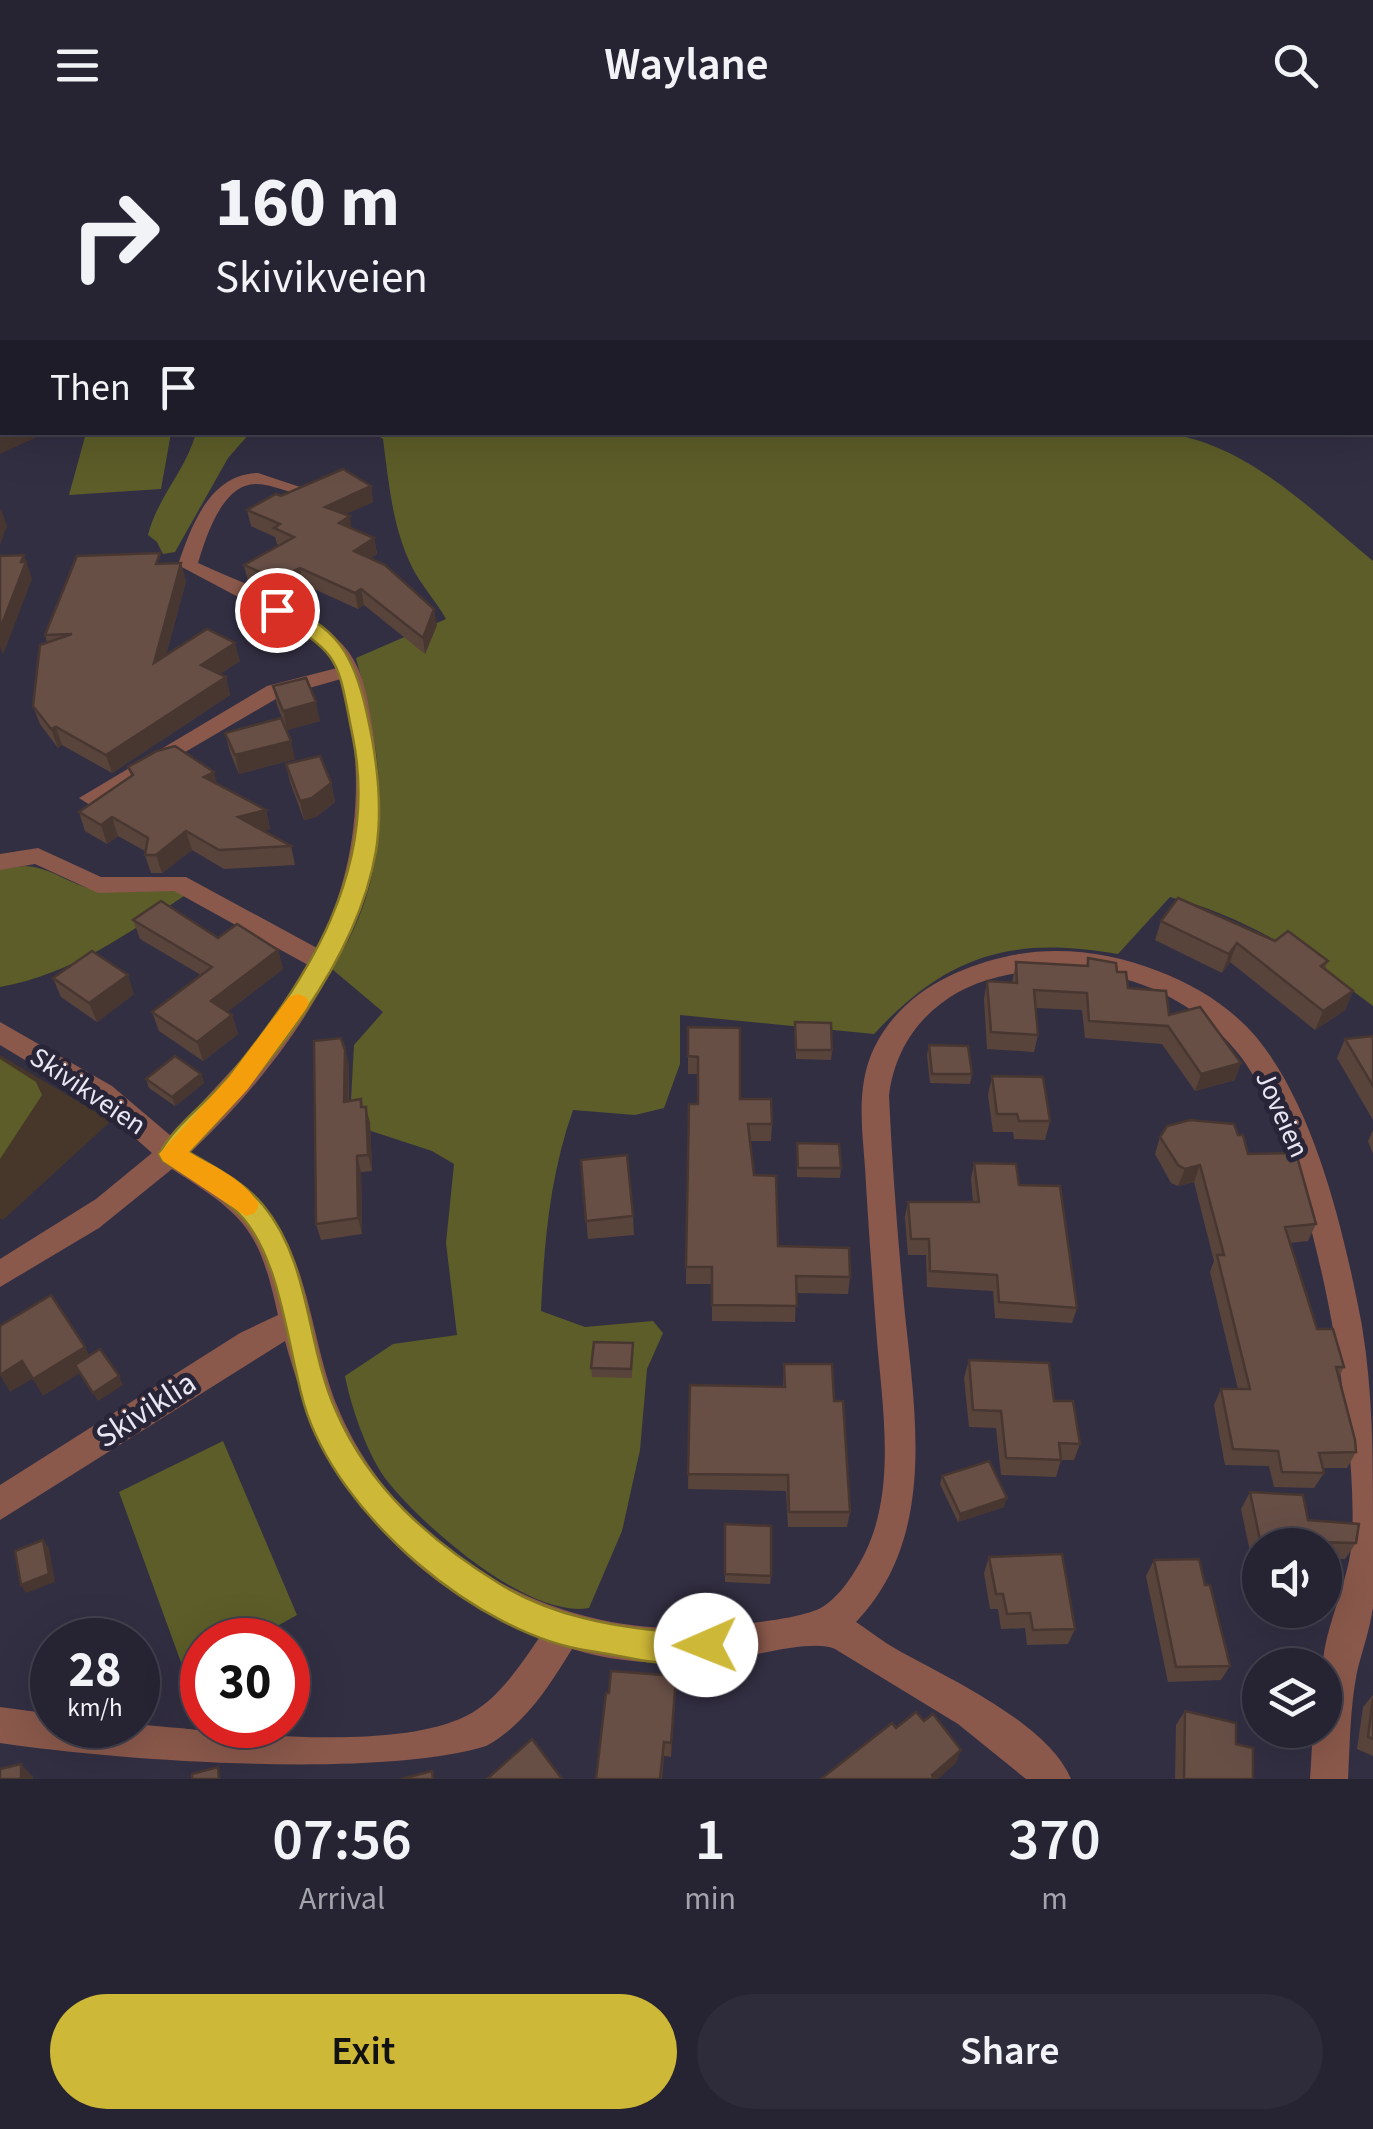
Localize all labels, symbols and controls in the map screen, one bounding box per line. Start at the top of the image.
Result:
text: Waylane [604,33,769,97]
icon: menu [50,38,105,93]
icon: search [1268,38,1323,93]
text: 160 m [215,153,400,253]
icon: right [50,170,180,300]
text: Skivikveien [215,246,428,310]
icon: arrive [151,360,206,415]
text: Then [50,361,131,415]
pin [235,568,320,653]
icon: arrive [250,583,305,638]
street label: Skivikveien [22,1037,154,1145]
street label: Joveien [1245,1064,1319,1164]
street label: Skiviklia [87,1360,205,1460]
map controls [1242,1528,1342,1748]
button: sound [1242,1528,1342,1628]
position arrow [654,1593,758,1697]
speed limit sign: 30 [180,1618,310,1748]
text: 28 [69,1635,121,1706]
button: layers [1242,1648,1342,1748]
text: km/h [67,1690,123,1726]
text: 07:56 [272,1798,412,1883]
text: 1 [695,1798,726,1883]
text: 370 [1008,1798,1101,1883]
text: Arrival [299,1876,385,1922]
text: min [684,1876,736,1922]
text: m [1041,1876,1068,1922]
button: Exit [50,1994,677,2109]
button: Share [697,1994,1323,2109]

